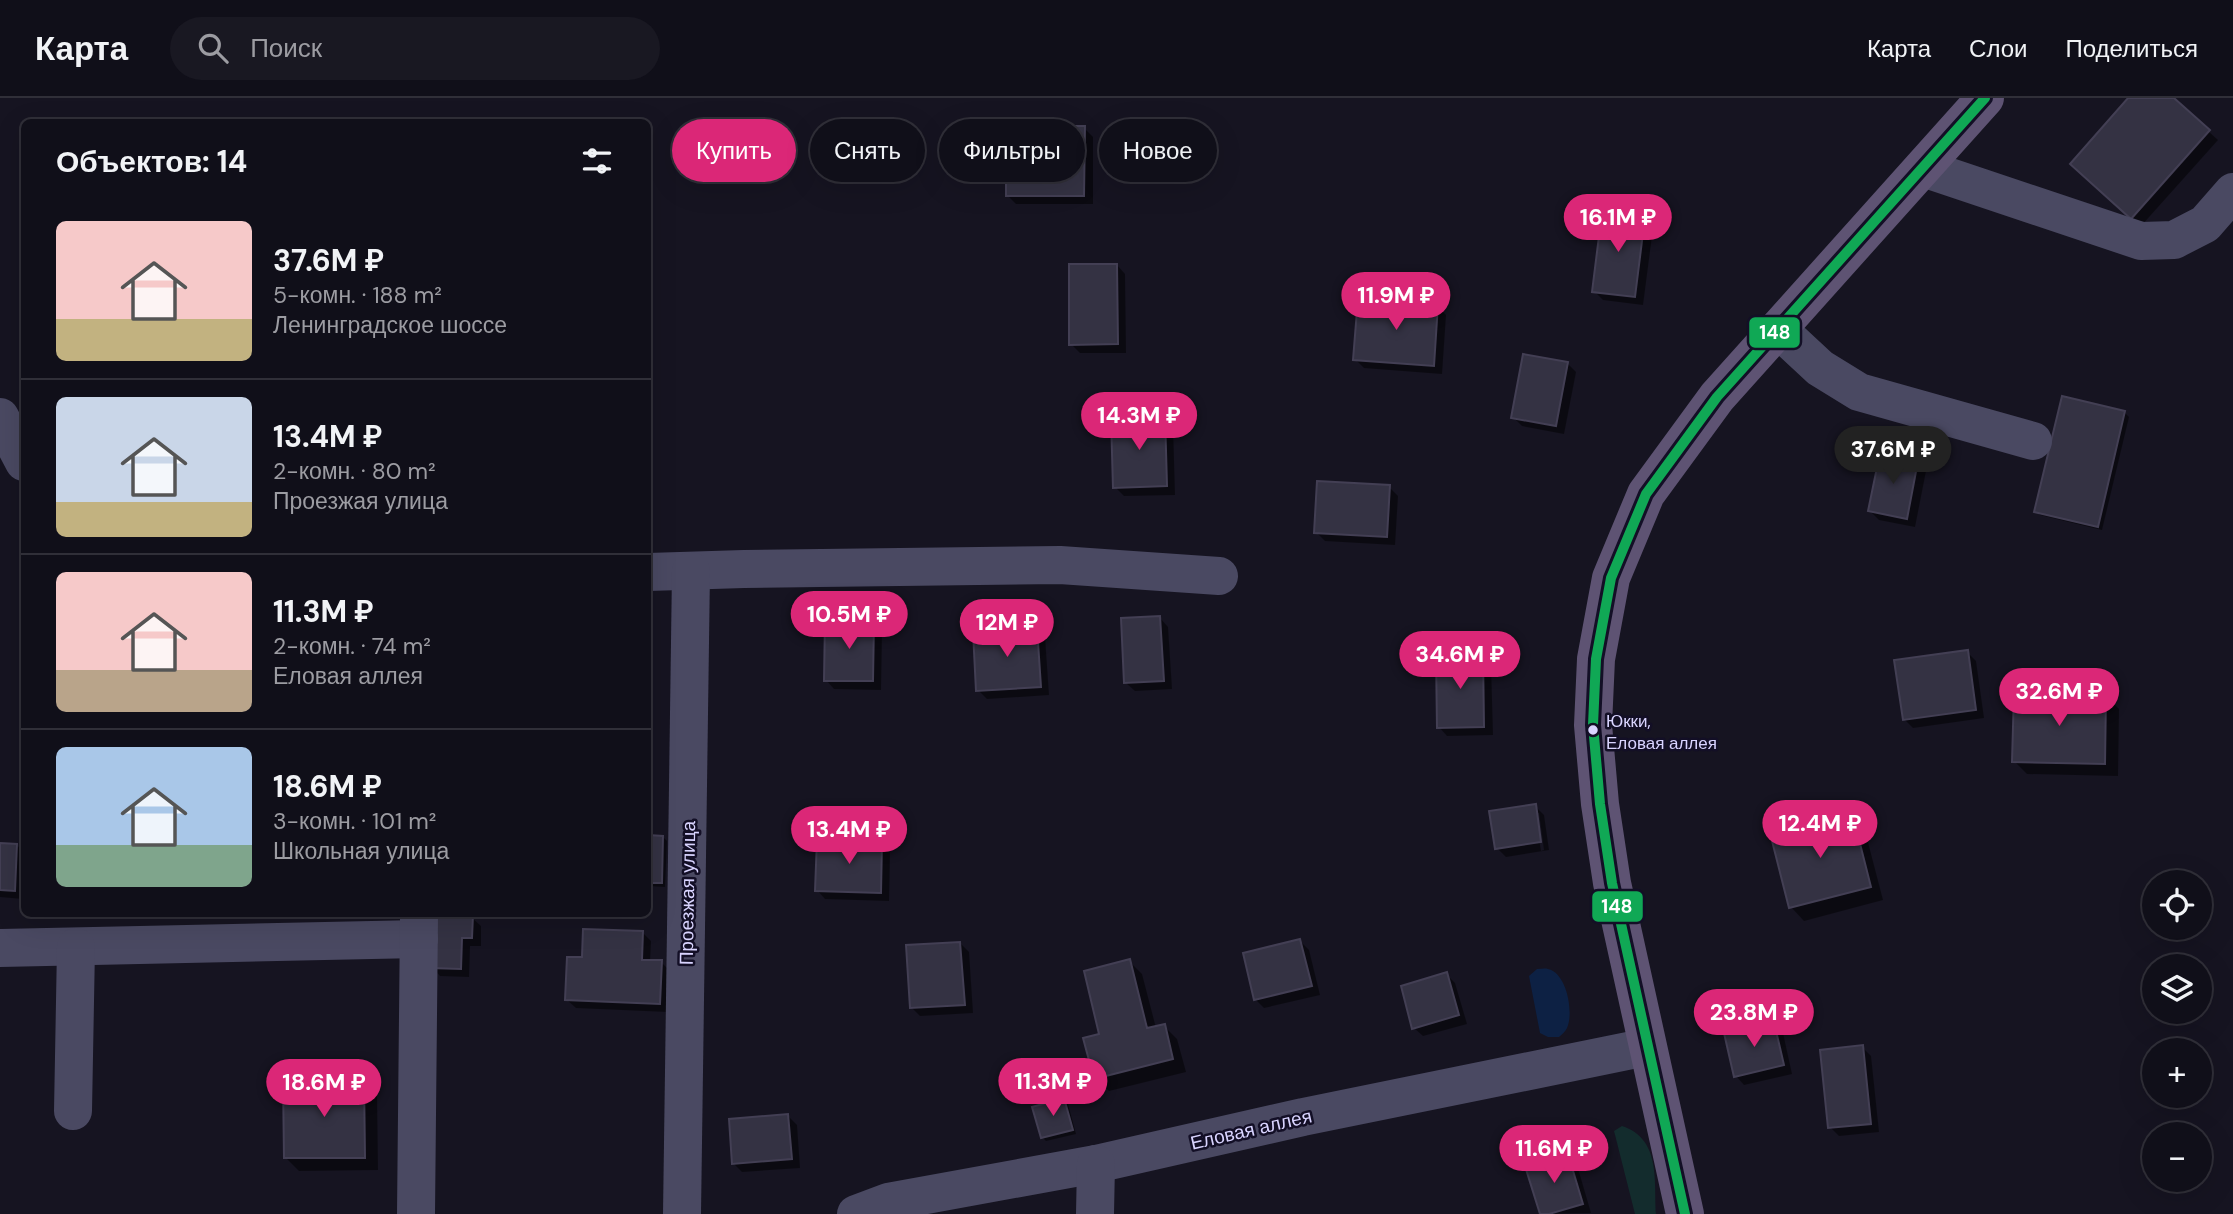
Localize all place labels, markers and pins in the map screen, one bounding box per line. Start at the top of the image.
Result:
pin: 16.1M ₽ [1553,194,1683,254]
pin: 11.9M ₽ [1331,272,1461,332]
pin: 14.3M ₽ [1074,392,1204,452]
pin: 37.6M ₽ [1828,426,1958,486]
pin: 10.5M ₽ [784,592,914,651]
pin: 12M ₽ [958,600,1056,659]
pin: 34.6M ₽ [1395,632,1525,691]
pin: 32.6M ₽ [1994,668,2124,728]
place label: Юкки, Еловая аллея [1606,710,1717,754]
marker: Юкки, Еловая аллея [1586,723,1600,737]
pin: 12.4M ₽ [1755,800,1885,860]
pin: 13.4M ₽ [784,806,914,866]
pin: 23.8M ₽ [1689,990,1819,1049]
pin: 11.3M ₽ [988,1058,1118,1118]
pin: 18.6M ₽ [259,1060,389,1119]
pin: 11.6M ₽ [1489,1126,1619,1185]

